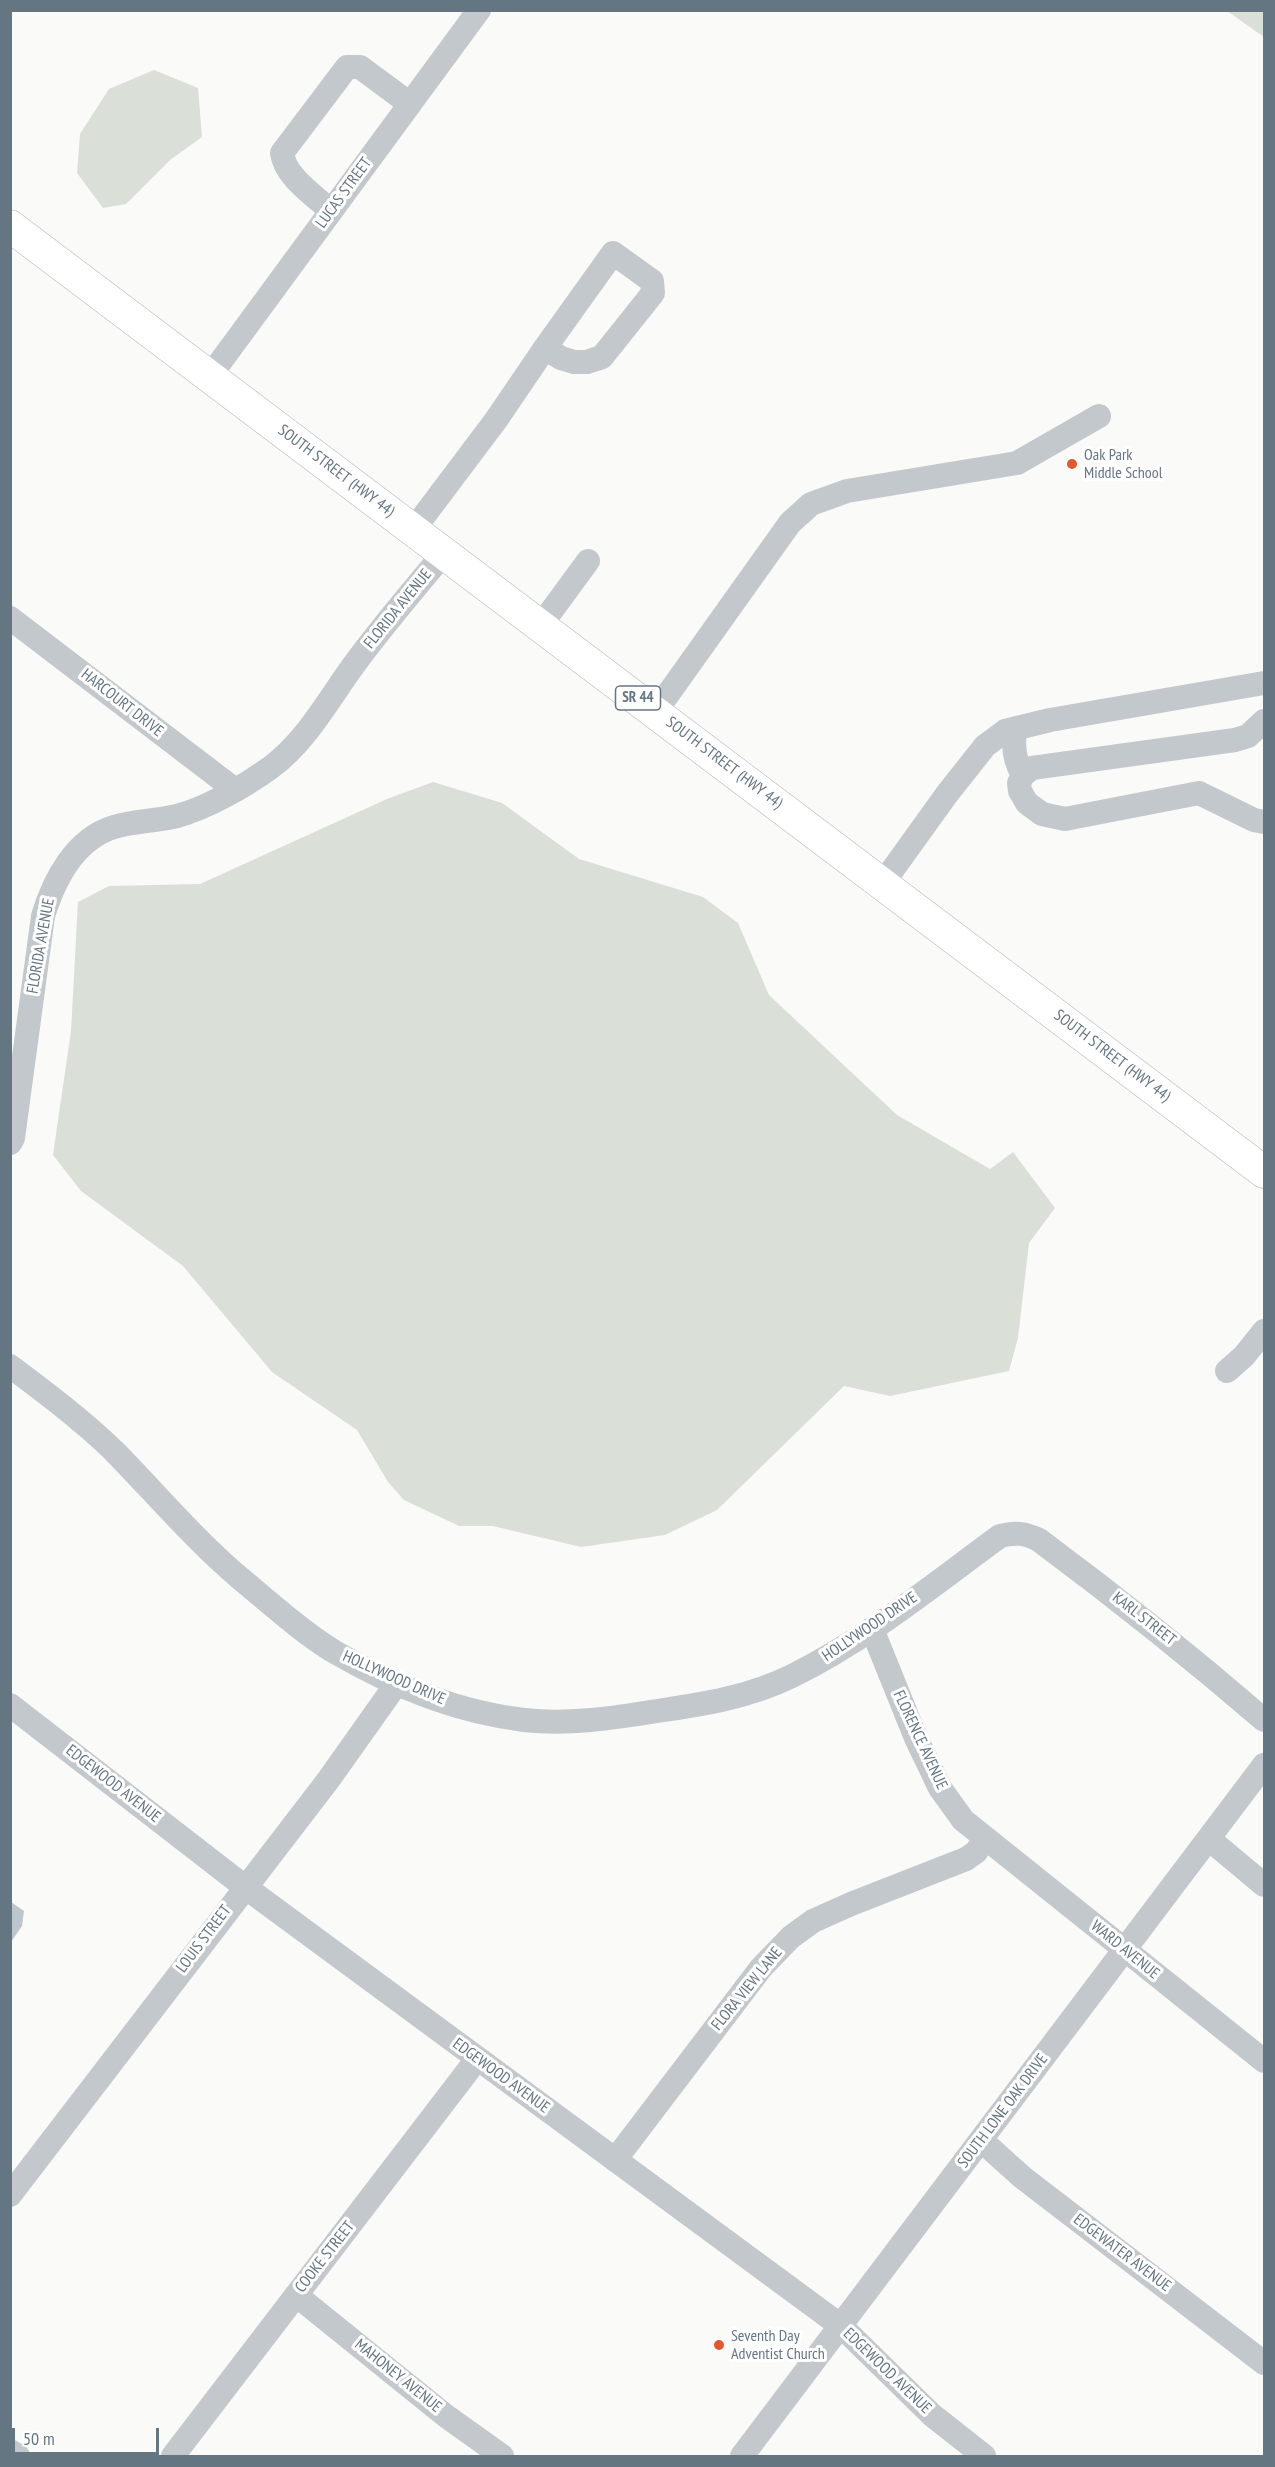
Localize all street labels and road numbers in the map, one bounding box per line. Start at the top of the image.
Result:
street label: LUCAS STREET [312,154,376,232]
street label: SOUTH STREET (HWY 44) [274,421,398,521]
street label: FLORIDA AVENUE [360,565,436,653]
street label: HARCOURT DRIVE [77,665,167,741]
road number: SR 44 [616,686,660,710]
street label: SOUTH STREET (HWY 44) [662,713,786,813]
street label: FLORIDA AVENUE [23,897,59,995]
street label: SOUTH STREET (HWY 44) [1050,1006,1174,1106]
street label: HOLLYWOOD DRIVE [819,1588,921,1666]
street label: KARL STREET [1108,1588,1180,1650]
street label: HOLLYWOOD DRIVE [340,1647,448,1709]
street label: FLORENCE AVENUE [889,1688,951,1792]
street label: EDGEWOOD AVENUE [62,1741,164,1827]
street label: LOUIS STREET [172,1902,236,1976]
street label: WARD AVENUE [1087,1917,1163,1983]
street label: FLORA VIEW LANE [708,1944,786,2034]
street label: EDGEWOOD AVENUE [449,2034,553,2118]
street label: SOUTH LONE OAK DRIVE [954,2050,1052,2172]
street label: EDGEWATER AVENUE [1069,2210,1175,2296]
street label: COOKE STREET [291,2218,359,2296]
street label: EDGEWOOD AVENUE [839,2324,935,2418]
street label: MAHONEY AVENUE [351,2335,445,2417]

